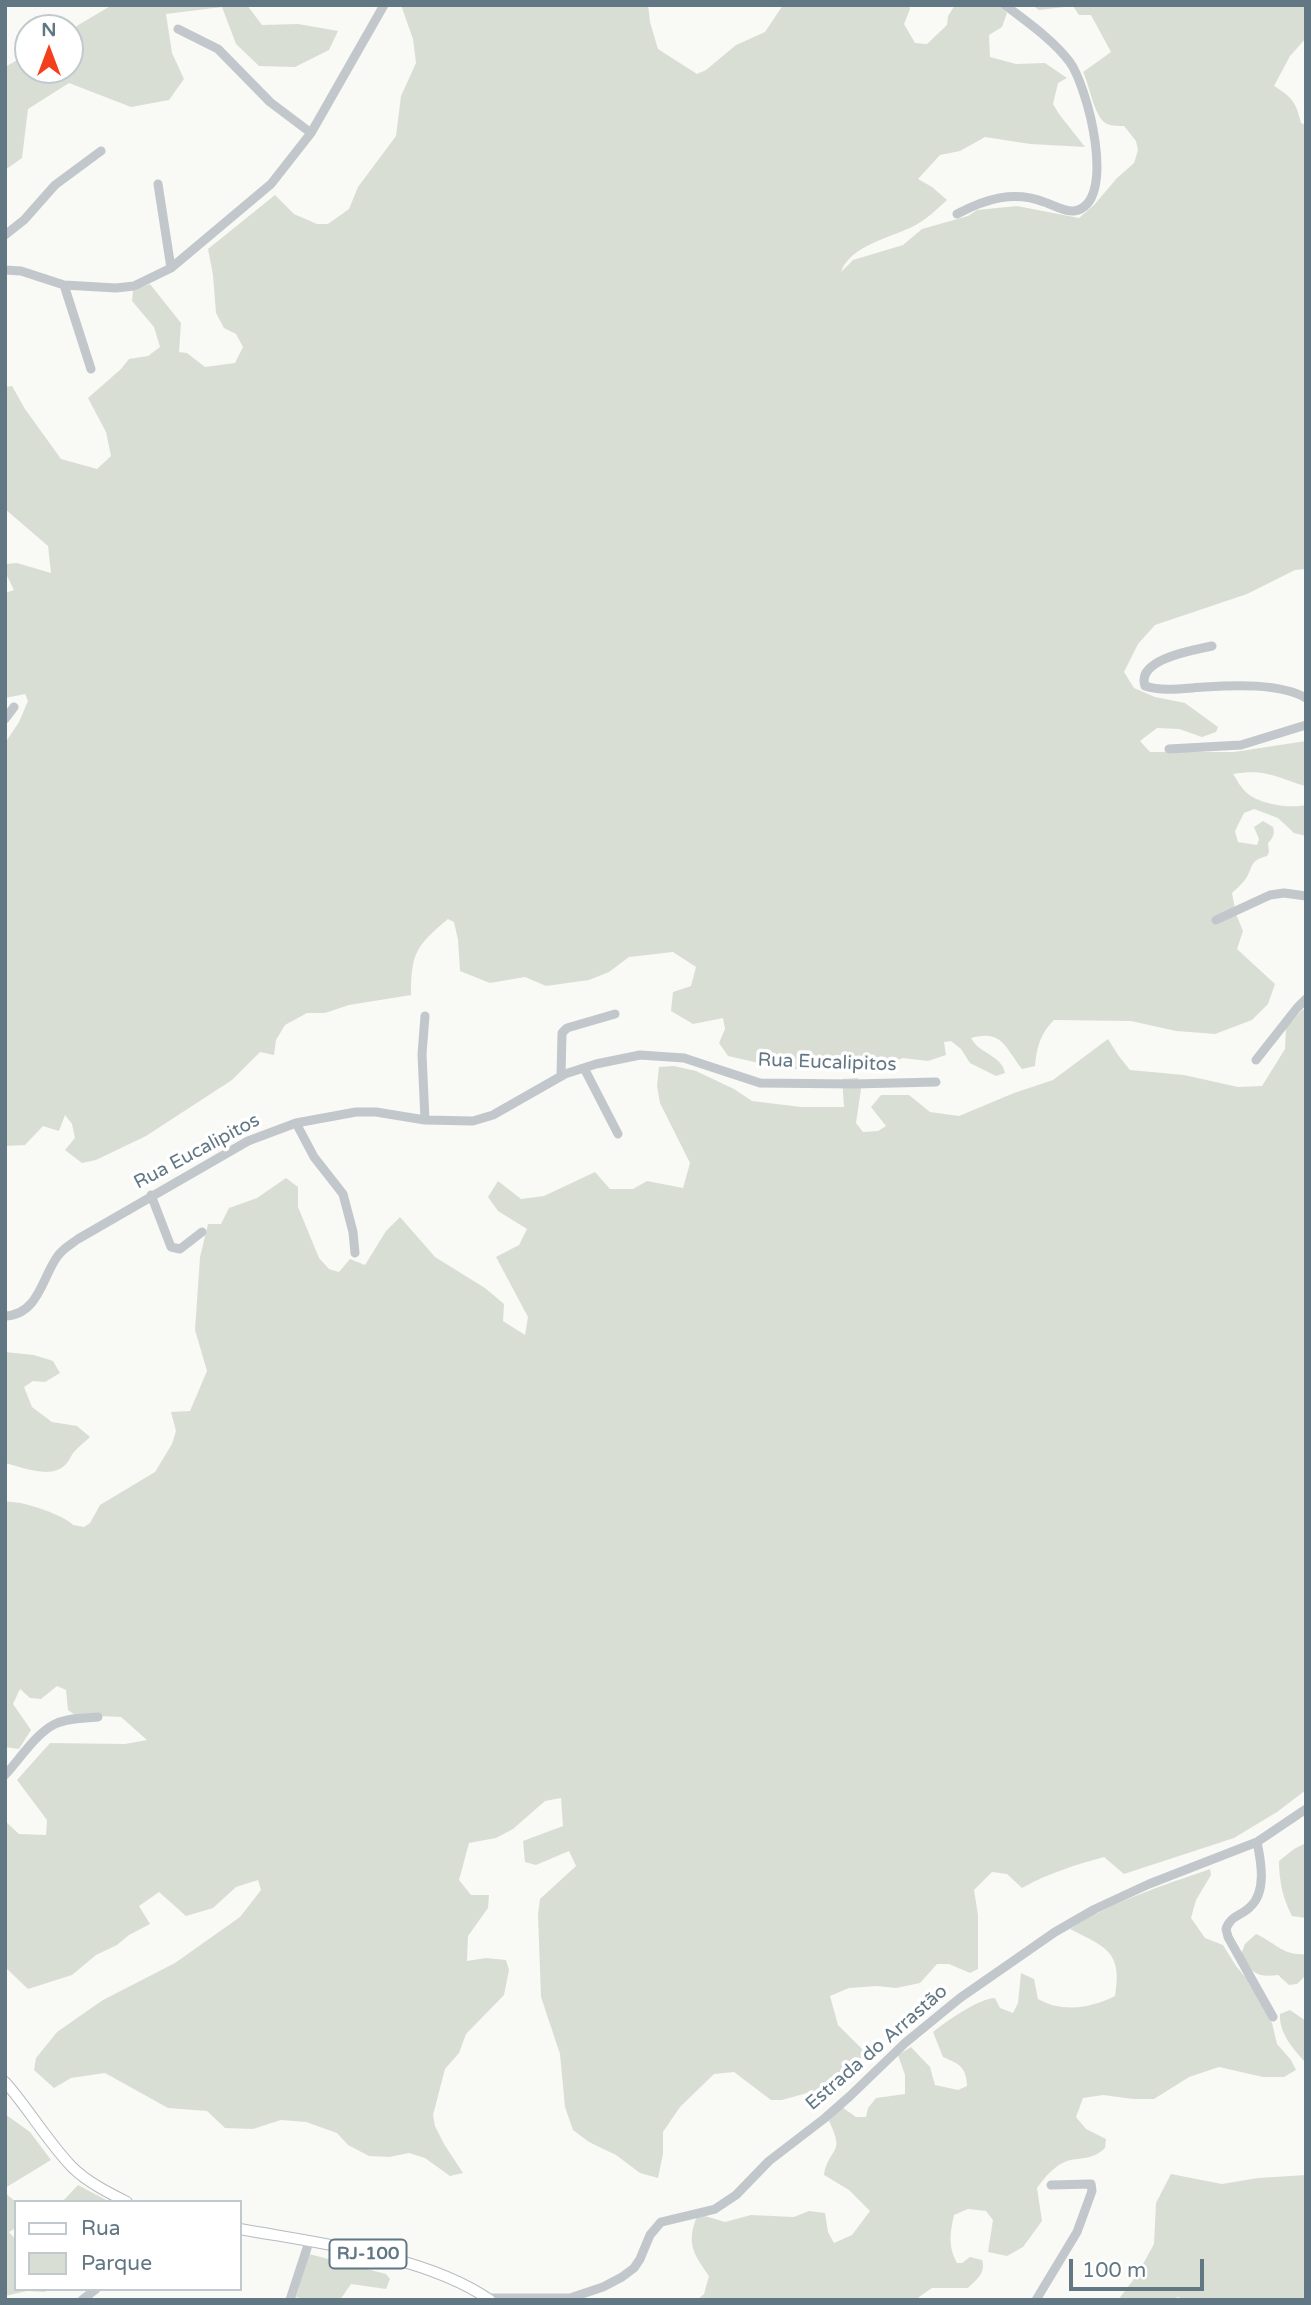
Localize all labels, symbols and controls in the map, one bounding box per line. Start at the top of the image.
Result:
north arrow [14,14,84,84]
text: N [41,19,57,41]
street label: Rua Eucalipitos [757,1049,897,1077]
street label: Rua Eucalipitos [130,1109,264,1195]
street label: Estrada do Arrastão [802,1980,952,2116]
legend [14,2200,242,2291]
text: Rua [81,2216,121,2241]
road number: RJ-100 [330,2240,406,2268]
scale bar [1073,2246,1208,2290]
text: Parque [81,2251,152,2276]
text: 100 m [1082,2258,1146,2283]

